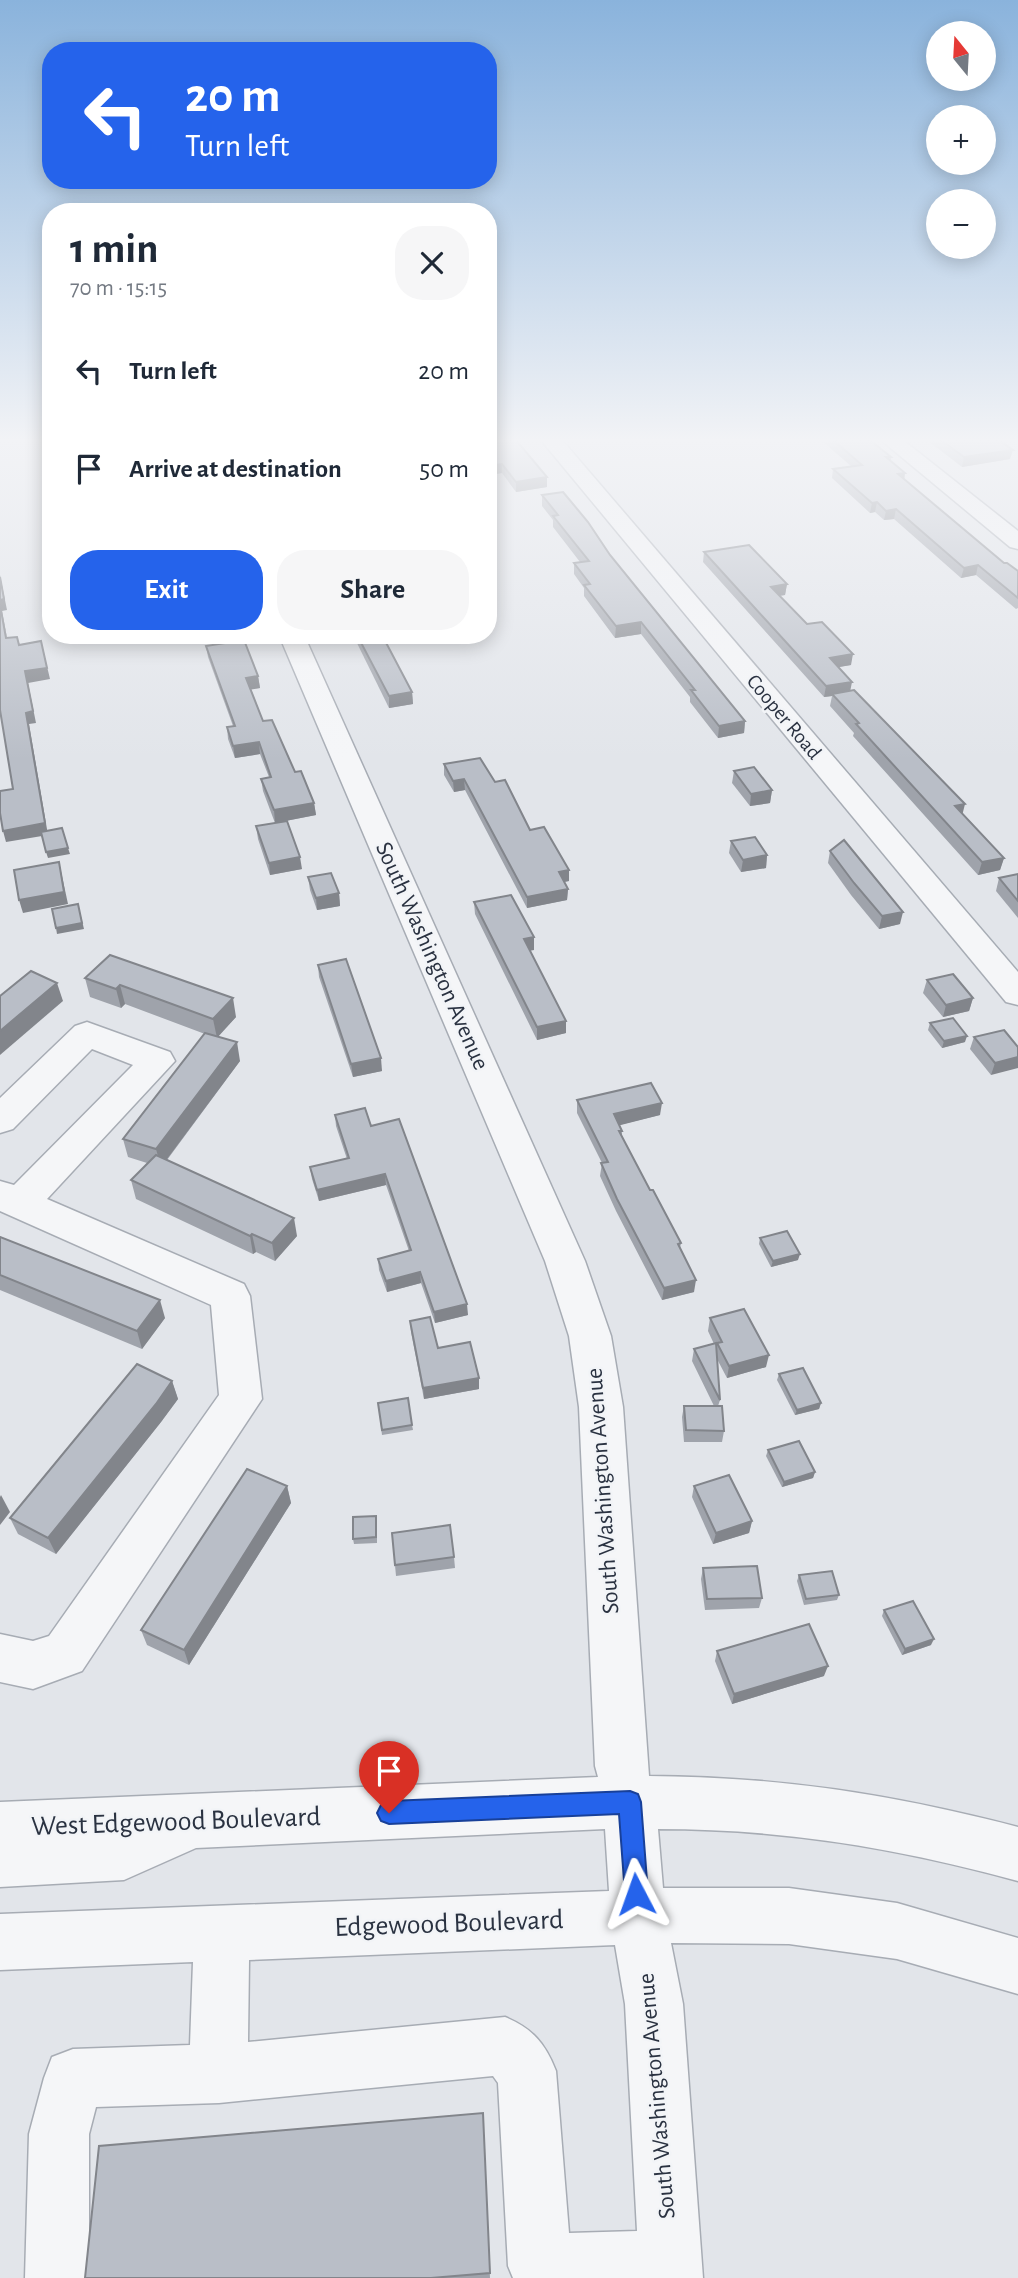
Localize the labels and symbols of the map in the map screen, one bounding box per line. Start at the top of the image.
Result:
north arrow [926,21,996,91]
street label: Cooper Road [743,671,825,763]
street label: South Washington Avenue [371,838,493,1074]
street label: South Washington Avenue [582,1367,624,1615]
pin [359,1741,419,1813]
street label: West Edgewood Boulevard [31,1803,321,1841]
position arrow [599,1857,673,1931]
street label: Edgewood Boulevard [334,1906,564,1942]
street label: South Washington Avenue [634,1972,680,2220]

